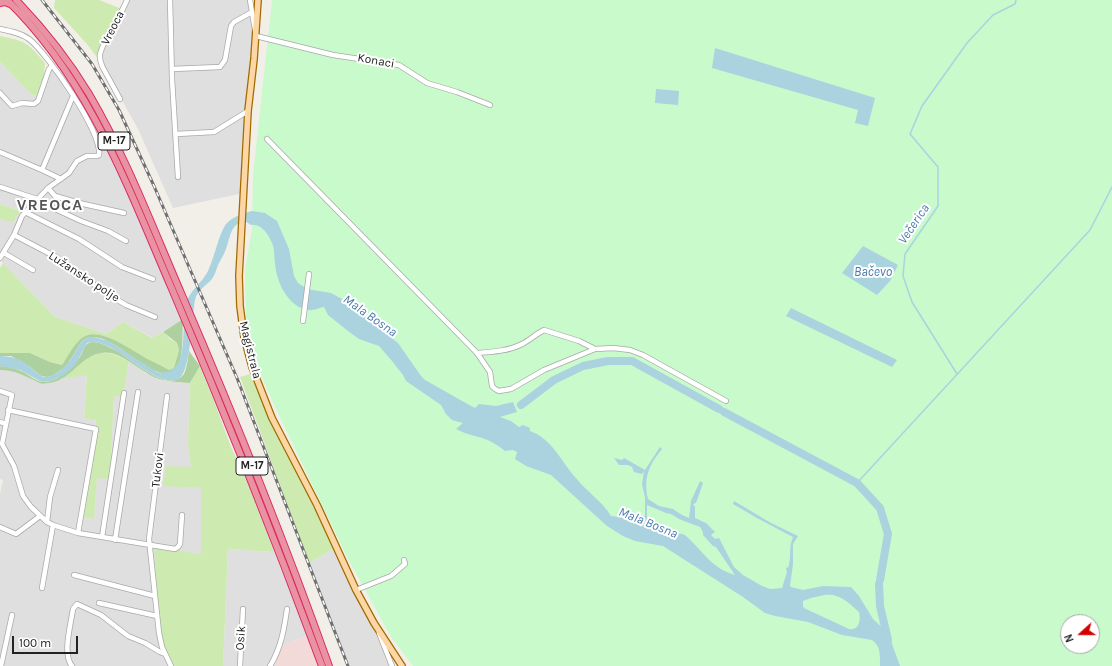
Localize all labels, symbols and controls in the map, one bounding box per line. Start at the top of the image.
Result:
street label: Vreoca [98,9,128,47]
street label: Konaci [356,51,396,71]
road number: M-17 [98,132,130,150]
district label: VREOCA [17,195,83,215]
water label: Večerica [895,201,933,247]
street label: Lužansko polje [46,249,122,305]
water label: Bačevo [854,264,892,280]
water label: Mala Bosna [340,292,400,340]
street label: Magistrala [236,320,264,380]
street label: Tukovi [149,452,167,488]
road number: M-17 [236,457,268,475]
water label: Mala Bosna [616,504,680,542]
north arrow [1060,614,1100,654]
street label: Osik [233,625,249,651]
scale bar [14,628,80,654]
text: N [1062,632,1077,644]
text: 100 m [19,636,51,650]

